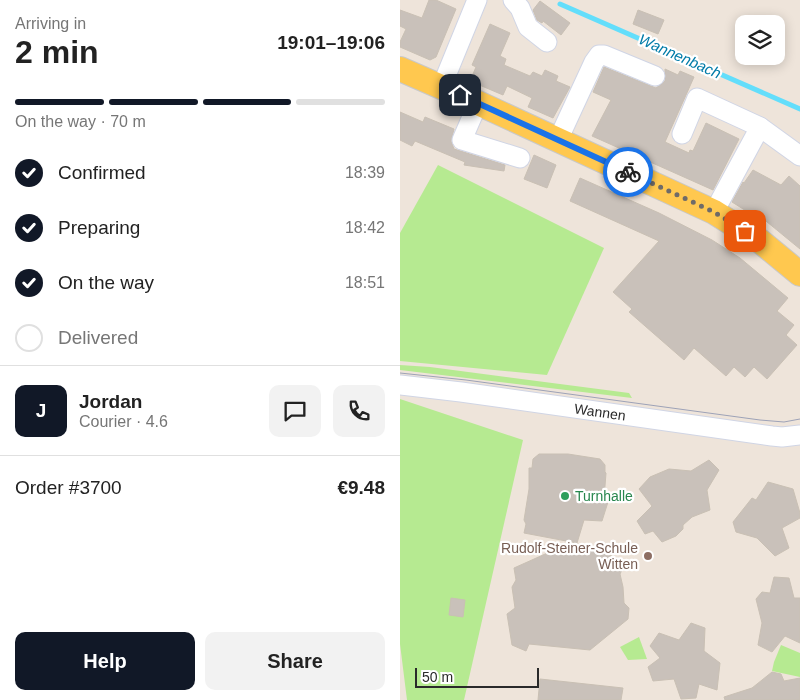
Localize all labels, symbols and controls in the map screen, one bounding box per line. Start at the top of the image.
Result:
text: Arriving in [15,15,86,32]
map controls [735,15,785,65]
button: layers [735,15,785,65]
water label: Wannenbach [636,30,724,82]
text: 19:01–19:06 [277,32,385,53]
text: 2 min [15,34,99,70]
pin [439,74,481,116]
icon: home [446,81,474,109]
text: On the way · 70 m [15,113,146,130]
courier [603,147,653,197]
icon: bike [614,158,642,186]
icon: check [15,159,43,187]
text: Confirmed [58,162,146,183]
text: 18:39 [345,164,385,181]
pin [724,210,766,252]
icon: check [15,214,43,242]
text: Preparing [58,217,140,238]
icon: bag [731,217,759,245]
text: 18:42 [345,219,385,236]
icon: check [15,269,43,297]
text: On the way [58,272,154,293]
text: 18:51 [345,274,385,291]
text: Delivered [58,327,138,348]
button: chat [269,385,321,437]
button: phone [333,385,385,437]
text: Jordan [79,391,142,412]
text: J [36,400,46,421]
street label: Wannen [573,400,627,424]
text: Courier · 4.6 [79,413,168,430]
text: Order #3700 [15,477,122,498]
text: €9.48 [337,477,385,498]
place label: Turnhalle [575,488,633,504]
marker: Turnhalle [559,490,571,502]
place label: Rudolf-Steiner-Schule Witten [501,540,638,572]
marker: Rudolf-Steiner-Schule Witten [642,550,654,562]
button: Help [15,632,195,690]
button: Share [205,632,385,690]
scale bar [415,665,539,688]
text: 50 m [422,669,453,685]

